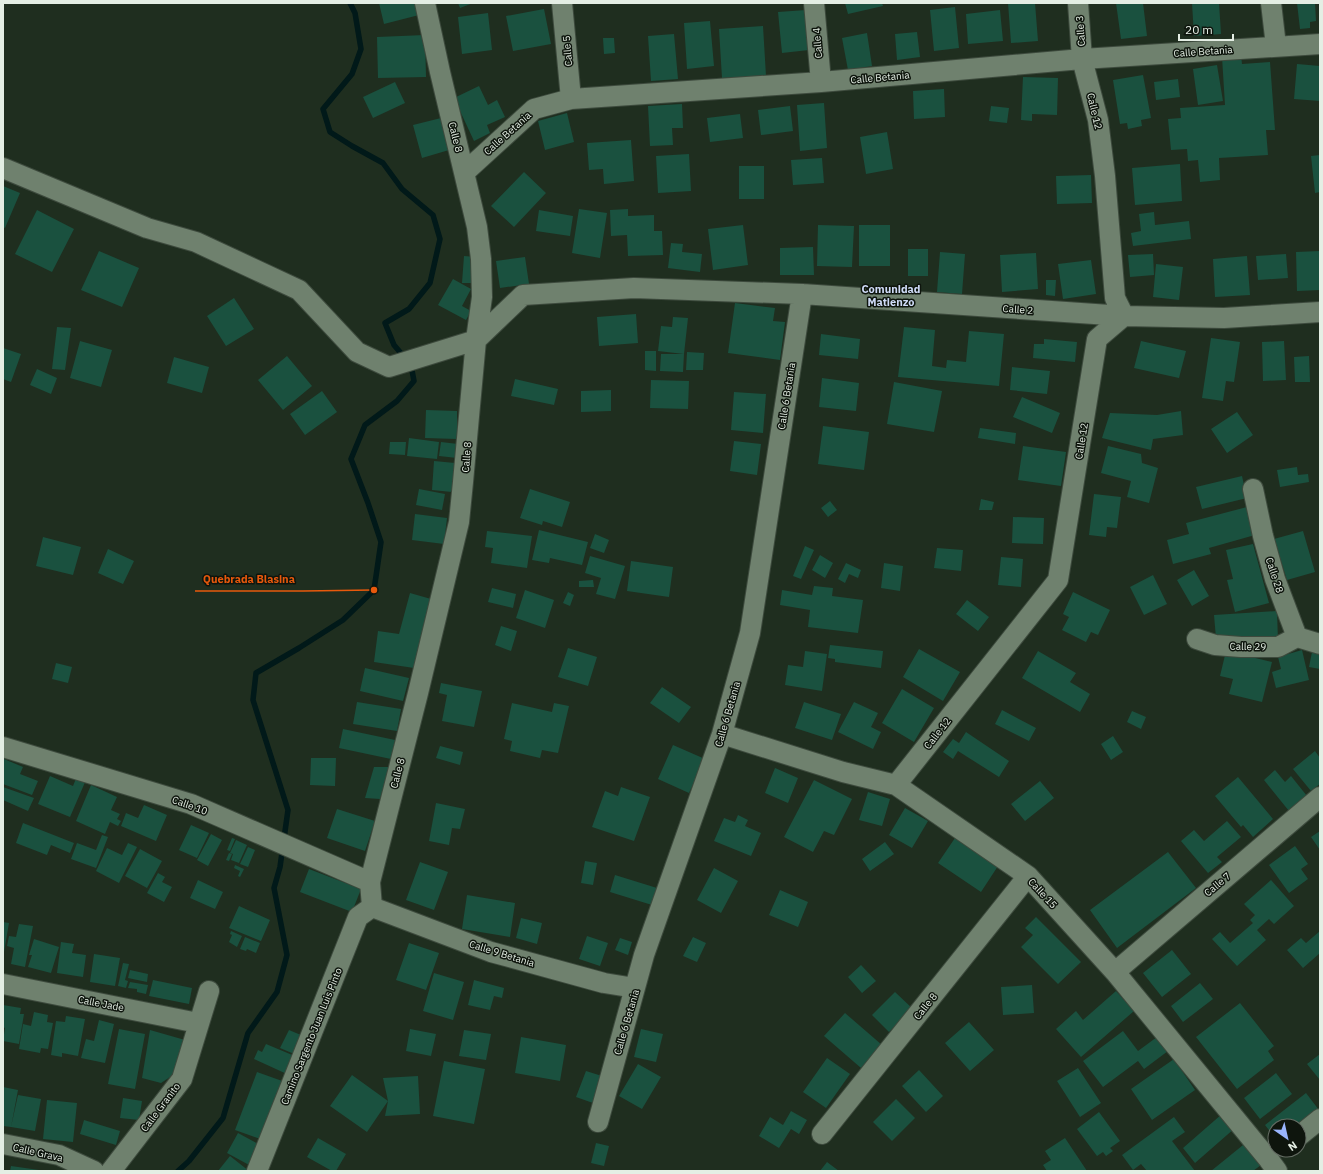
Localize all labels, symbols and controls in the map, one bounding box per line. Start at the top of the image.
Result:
street label: Calle 3 [1073,15,1088,47]
scale bar [1179,16,1233,42]
text: 20 m [1185,22,1213,37]
street label: Calle 4 [810,27,825,59]
street label: Calle 5 [560,35,575,67]
street label: Calle Betania [1173,43,1234,60]
street label: Calle Betania [850,68,911,87]
street label: Calle 12 [1084,92,1105,131]
street label: Calle Betania [481,108,534,158]
street label: Calle 8 [445,121,466,154]
district label: Comunidad Matienzo [861,282,921,309]
street label: Calle 2 [1002,302,1034,317]
street label: Calle 6 Betania [775,361,798,430]
street label: Calle 12 [1072,422,1091,460]
street label: Calle 8 [459,441,474,473]
street label: Calle 28 [1263,556,1286,595]
callout: Quebrada Blasina [195,568,303,591]
text: Quebrada Blasina [203,572,295,586]
street label: Calle 29 [1229,640,1267,653]
street label: Calle 6 Betania [712,679,743,748]
street label: Calle 12 [921,715,954,752]
street label: Calle 8 [387,757,408,790]
street label: Calle 10 [170,793,209,818]
street label: Calle 7 [1201,870,1233,899]
street label: Calle 15 [1025,875,1060,911]
street label: Calle 9 Betania [468,937,537,970]
street label: Camino Sargento Juan Luis Pinto [278,965,345,1107]
street label: Calle 6 Betania [611,987,642,1056]
street label: Calle 8 [911,990,940,1022]
street label: Calle Jade [77,993,125,1014]
street label: Calle Granito [138,1080,183,1134]
north arrow [1267,1118,1307,1158]
text: N [1285,1138,1300,1154]
street label: Calle Grava [12,1140,65,1165]

